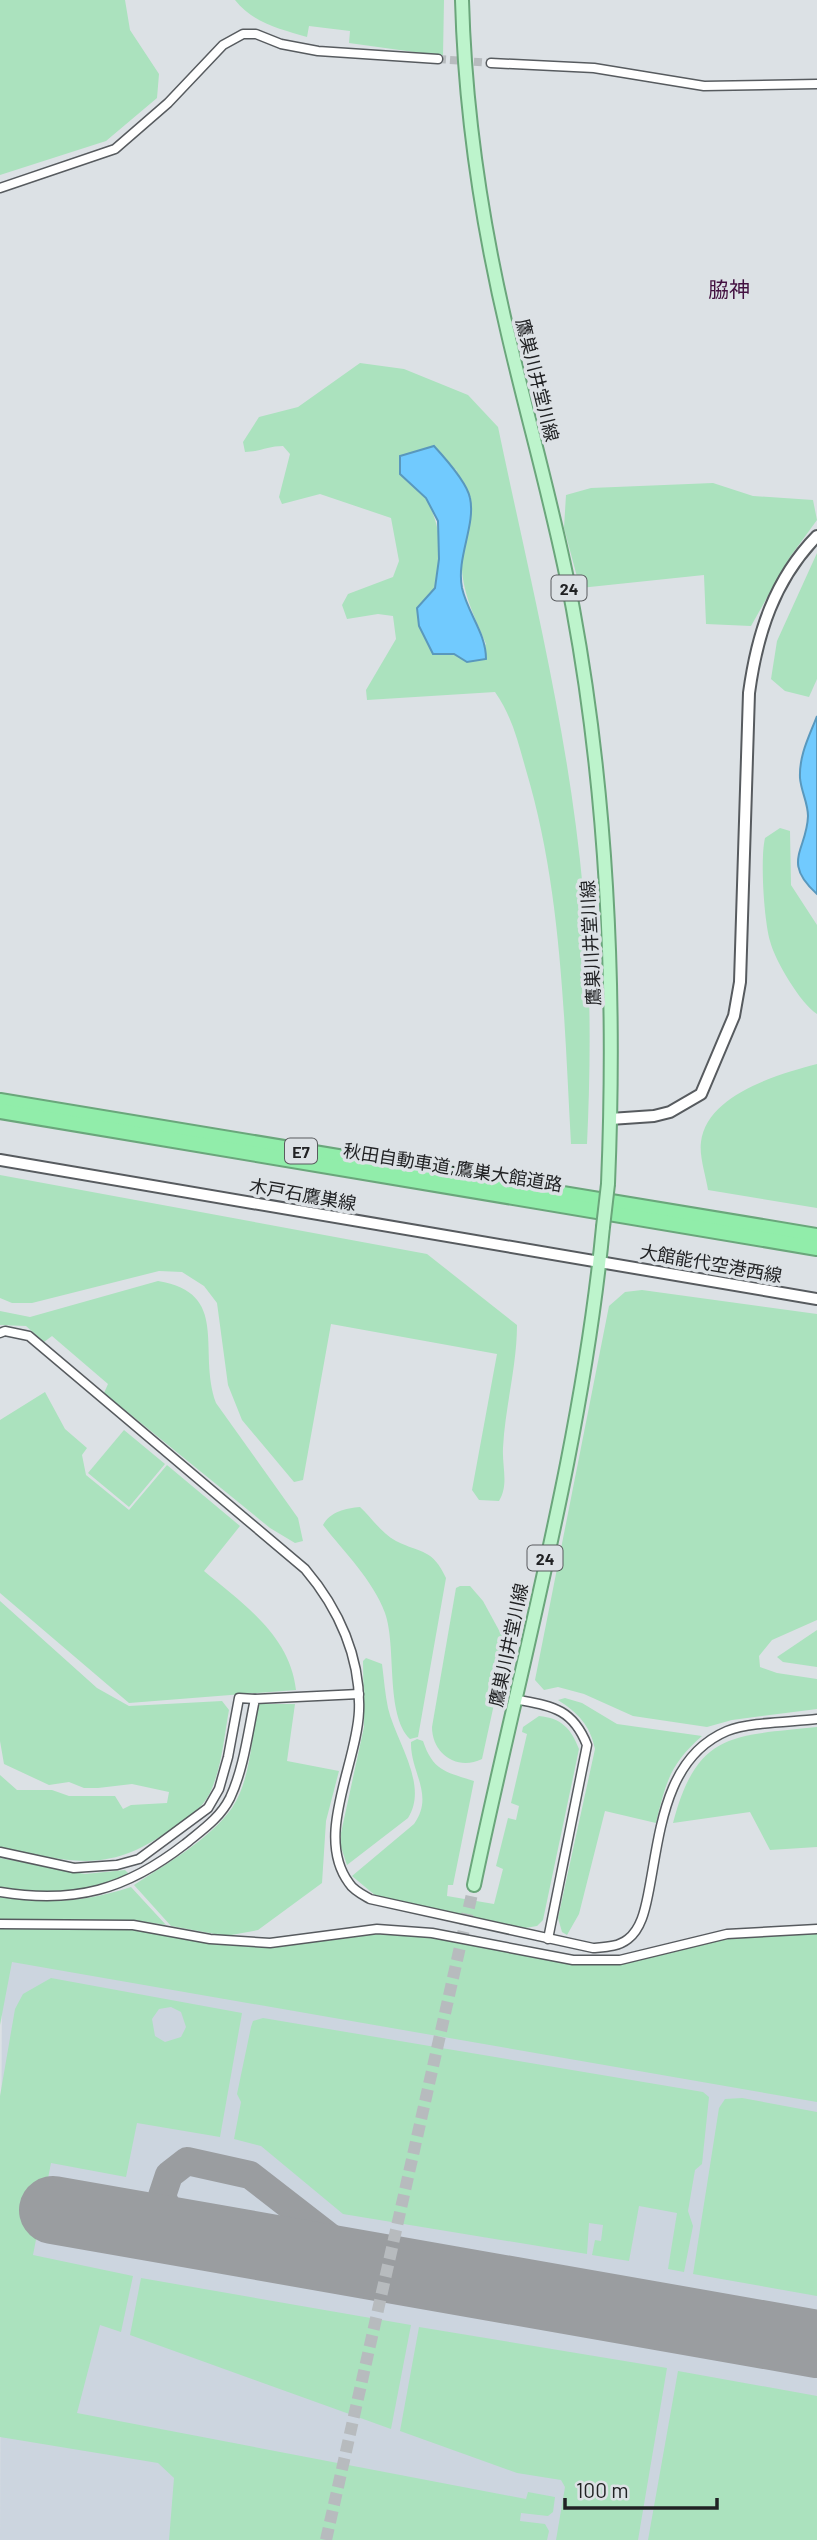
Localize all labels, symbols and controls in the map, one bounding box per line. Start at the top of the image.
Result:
district label: 脇神 [708,276,750,301]
street label: 鷹巣川井堂川線 [512,316,564,444]
road number: 24 [552,576,586,600]
street label: 鷹巣川井堂川線 [576,880,604,1006]
road number: E7 [285,1138,317,1163]
street label: 秋田自動車道;鷹巣大館道路 [342,1139,564,1195]
street label: 木戸石鷹巣線 [248,1174,358,1214]
street label: 大館能代空港西線 [638,1240,784,1286]
road number: 24 [528,1546,562,1570]
street label: 鷹巣川井堂川線 [484,1581,532,1709]
scale bar [565,2466,717,2510]
text: 100 m [576,2477,629,2502]

